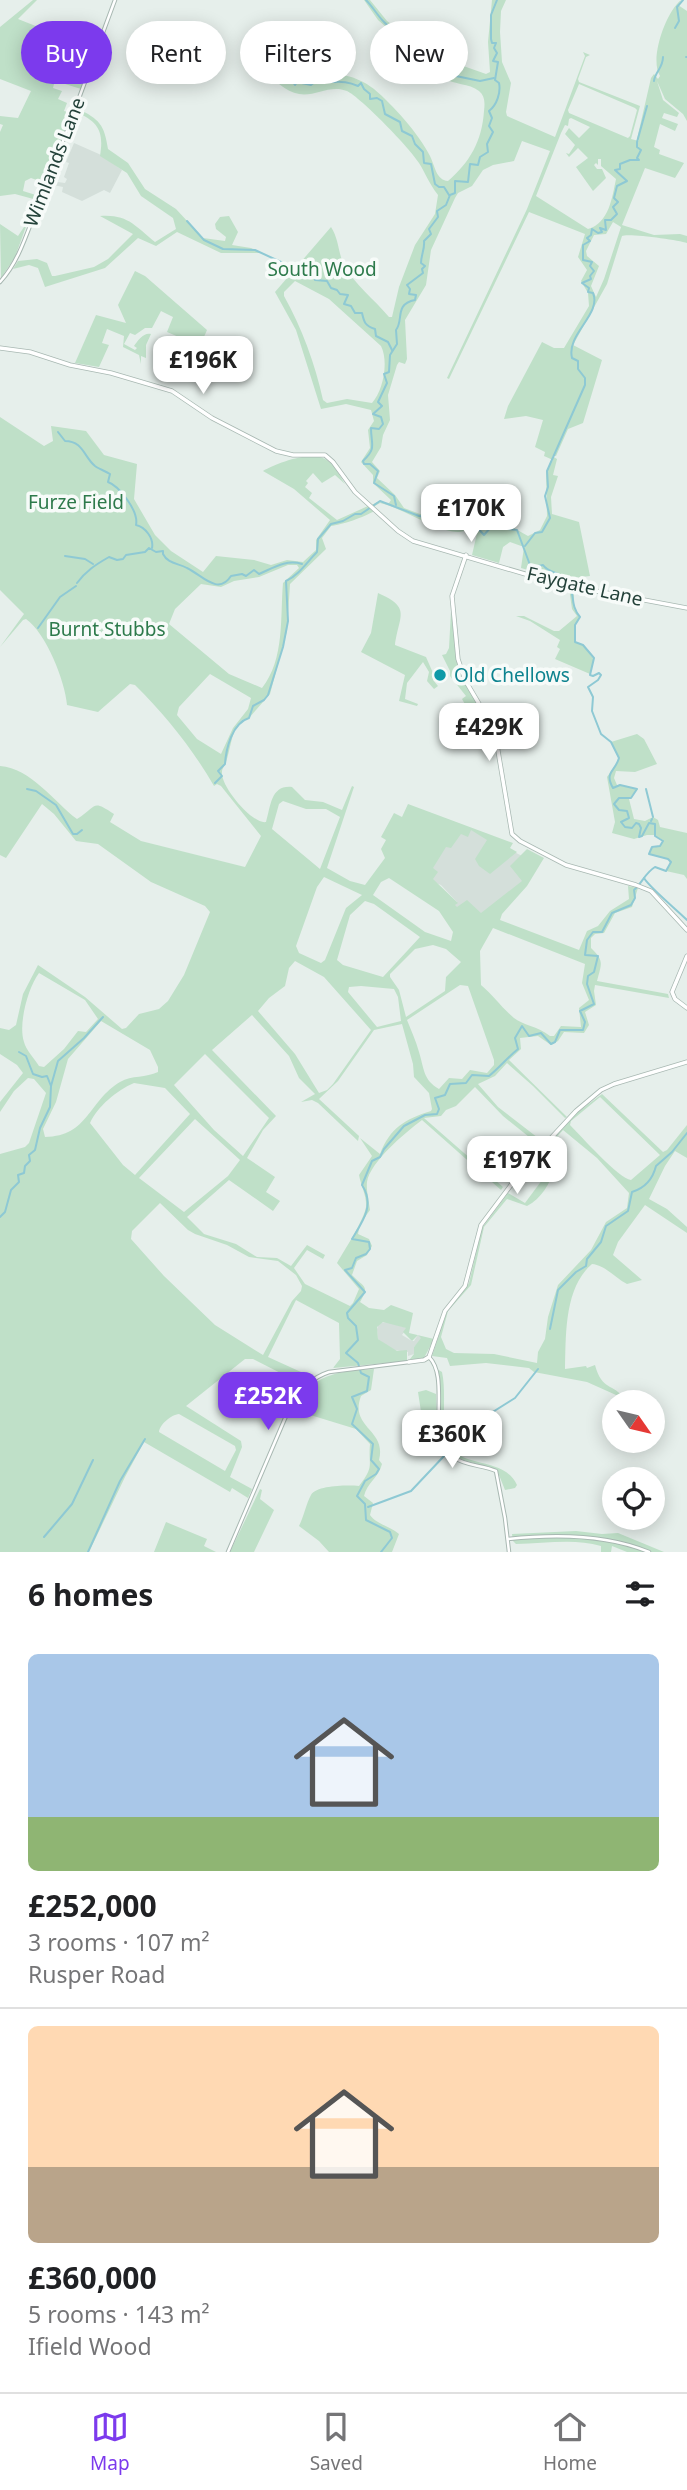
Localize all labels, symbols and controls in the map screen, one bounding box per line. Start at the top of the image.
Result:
chip: Buy [21,21,112,84]
chip: Rent [126,21,226,84]
chip: Filters [240,21,356,84]
chip: New [370,21,468,84]
street label: Wimlands Lane [17,94,91,230]
park label: South Wood [267,256,377,282]
pin: £196K [154,336,252,396]
text: £196K [169,343,237,375]
pin: £170K [422,484,520,544]
park label: Furze Field [28,489,124,515]
text: £170K [437,491,505,523]
street label: Faygate Lane [525,560,645,612]
park label: Burnt Stubbs [49,616,165,642]
place label: Old Chellows [454,662,570,688]
marker: Old Chellows [432,667,448,683]
pin: £429K [440,704,538,763]
text: £429K [455,710,523,742]
pin: £197K [468,1136,566,1196]
text: £197K [483,1143,551,1175]
pin: £252K [219,1372,317,1432]
text: £252K [234,1379,302,1411]
north arrow [602,1390,665,1452]
map controls [602,1390,665,1530]
pin: £360K [403,1410,501,1470]
text: £360K [418,1417,486,1449]
button: locate [602,1467,665,1530]
text: 6 homes [28,1574,153,1615]
icon: filters [621,1575,659,1613]
icon: home [281,1699,407,1825]
text: £252,000 [28,1885,157,1926]
text: 3 rooms · 107 m² [28,1926,210,1958]
text: Rusper Road [28,1958,165,1990]
icon: home [281,2071,407,2197]
text: £360,000 [28,2257,157,2298]
text: 5 rooms · 143 m² [28,2298,210,2330]
text: Ifield Wood [28,2330,152,2362]
tab: Map [90,2408,130,2476]
tab: Saved [310,2408,363,2476]
tab: Home [543,2408,597,2476]

